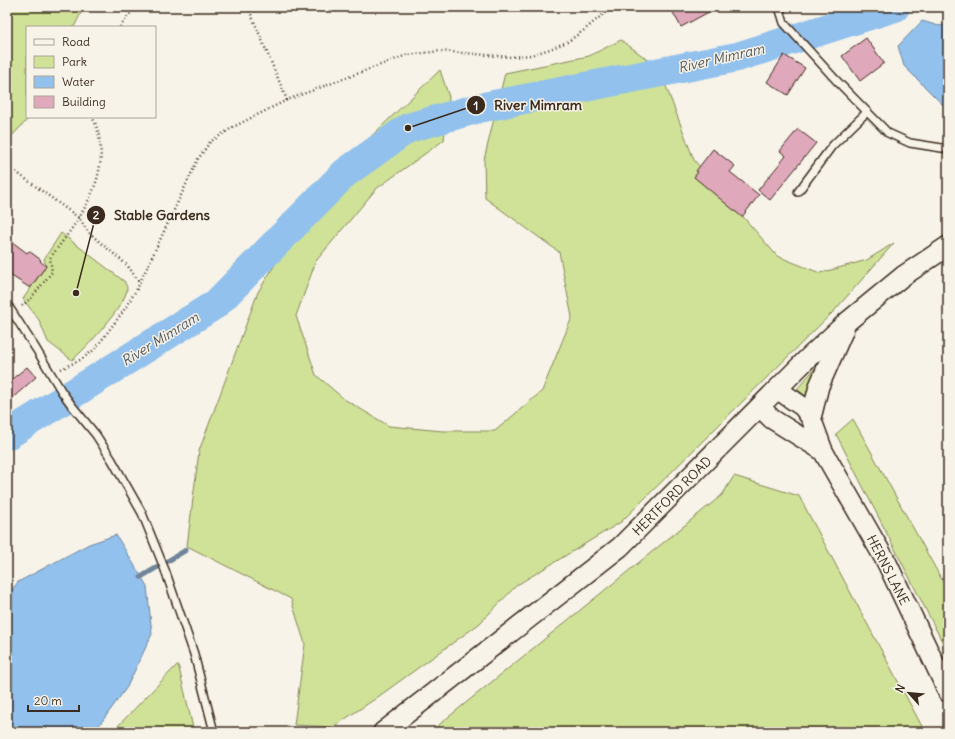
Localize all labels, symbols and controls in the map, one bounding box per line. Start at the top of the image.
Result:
legend [26,26,156,118]
text: Road [62,34,90,49]
water label: River Mimram [676,39,767,77]
text: Park [62,54,87,69]
text: Water [62,74,95,89]
callout: River Mimram [466,92,590,118]
text: Building [62,94,106,109]
text: River Mimram [494,96,583,114]
text: 1 [474,98,478,113]
callout: Stable Gardens [86,202,218,228]
text: Stable Gardens [114,206,211,224]
text: 2 [93,207,100,222]
water label: River Mimram [118,308,203,370]
street label: HERTFORD ROAD [629,453,715,539]
street label: HERNS LANE [863,532,913,608]
north arrow [889,673,929,713]
text: N [892,682,908,695]
scale bar [28,687,79,713]
text: 20 m [34,693,62,708]

